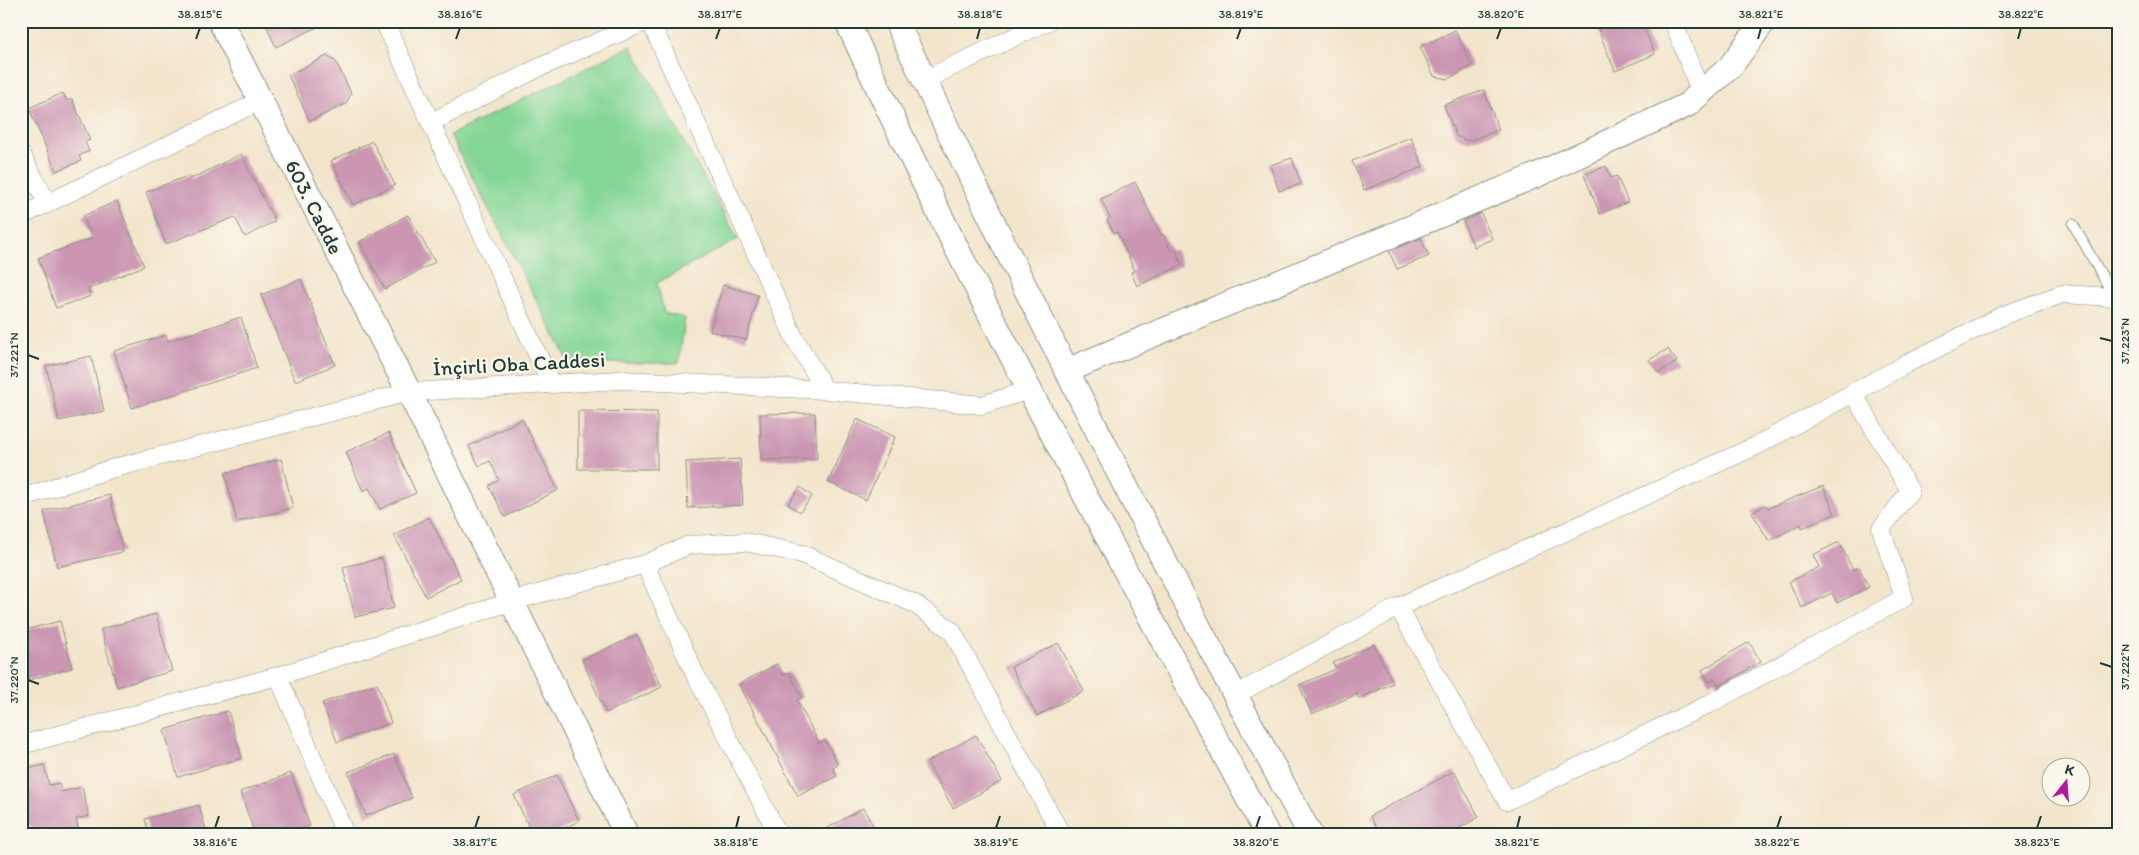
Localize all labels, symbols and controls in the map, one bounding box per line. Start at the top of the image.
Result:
text: 38.815°E [178,7,223,21]
text: 38.816°E [438,7,483,21]
text: 38.817°E [698,7,743,21]
text: 38.818°E [958,7,1003,21]
text: 38.819°E [1219,7,1264,21]
text: 38.820°E [1478,7,1525,21]
text: 38.821°E [1739,7,1784,21]
text: 38.822°E [1998,7,2044,21]
street label: 603. Cadde [280,155,349,258]
text: 37.223°N [2118,318,2132,364]
text: 37.221°N [7,332,21,378]
street label: İnçirli Oba Caddesi [432,347,606,380]
text: 37.222°N [2118,644,2132,690]
text: 37.220°N [7,656,21,704]
north arrow [2042,758,2092,808]
text: K [2063,761,2077,780]
text: 38.816°E [193,835,238,849]
text: 38.817°E [453,835,498,849]
text: 38.818°E [714,835,759,849]
text: 38.819°E [974,835,1019,849]
text: 38.820°E [1233,835,1280,849]
text: 38.821°E [1495,835,1540,849]
text: 38.822°E [1754,835,1800,849]
text: 38.823°E [2014,835,2060,849]

